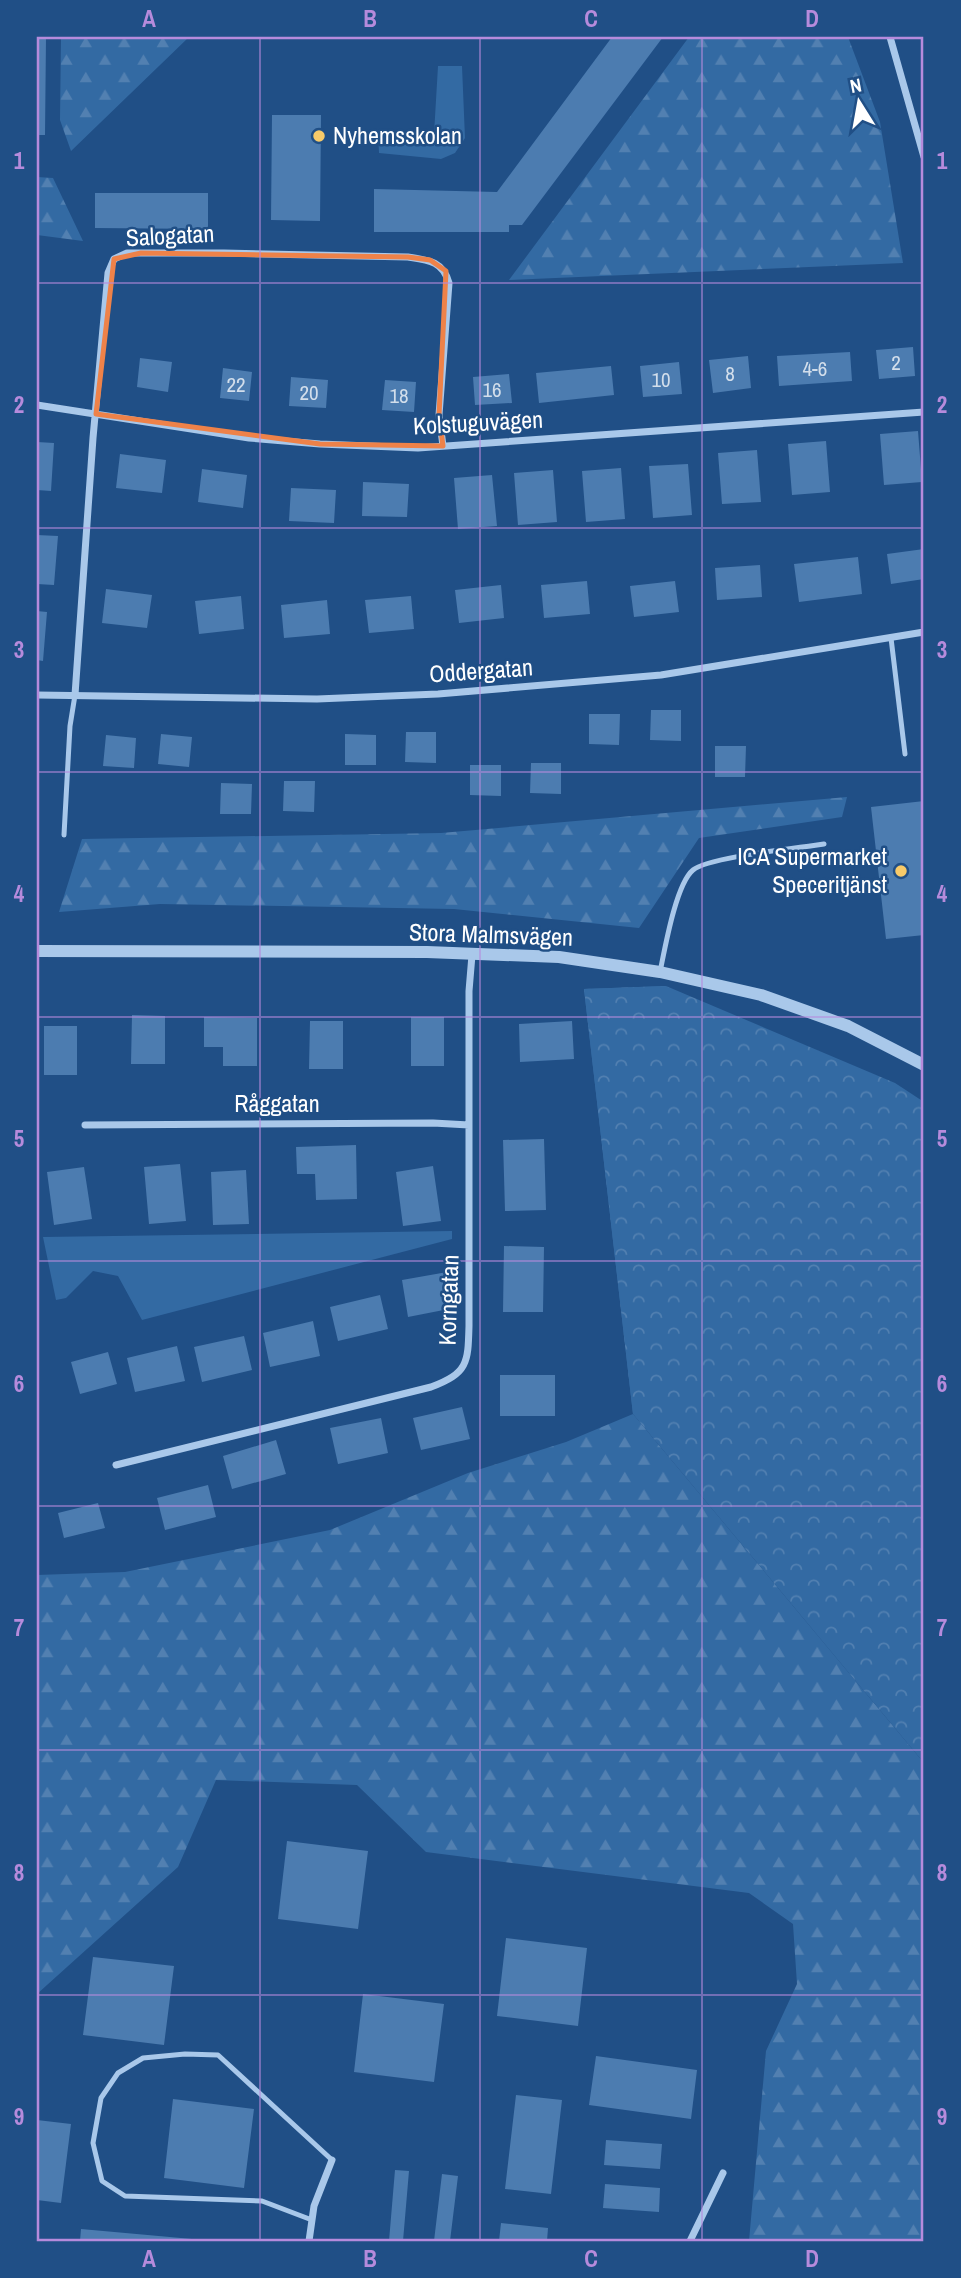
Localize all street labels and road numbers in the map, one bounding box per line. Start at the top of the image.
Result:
street label: Salogatan [125,217,215,253]
street label: Kolstuguvägen [412,403,544,441]
street label: Oddergatan [428,650,534,690]
street label: Stora Malmsvägen [408,915,574,953]
street label: Råggatan [234,1087,320,1119]
street label: Korngatan [430,1254,466,1346]

